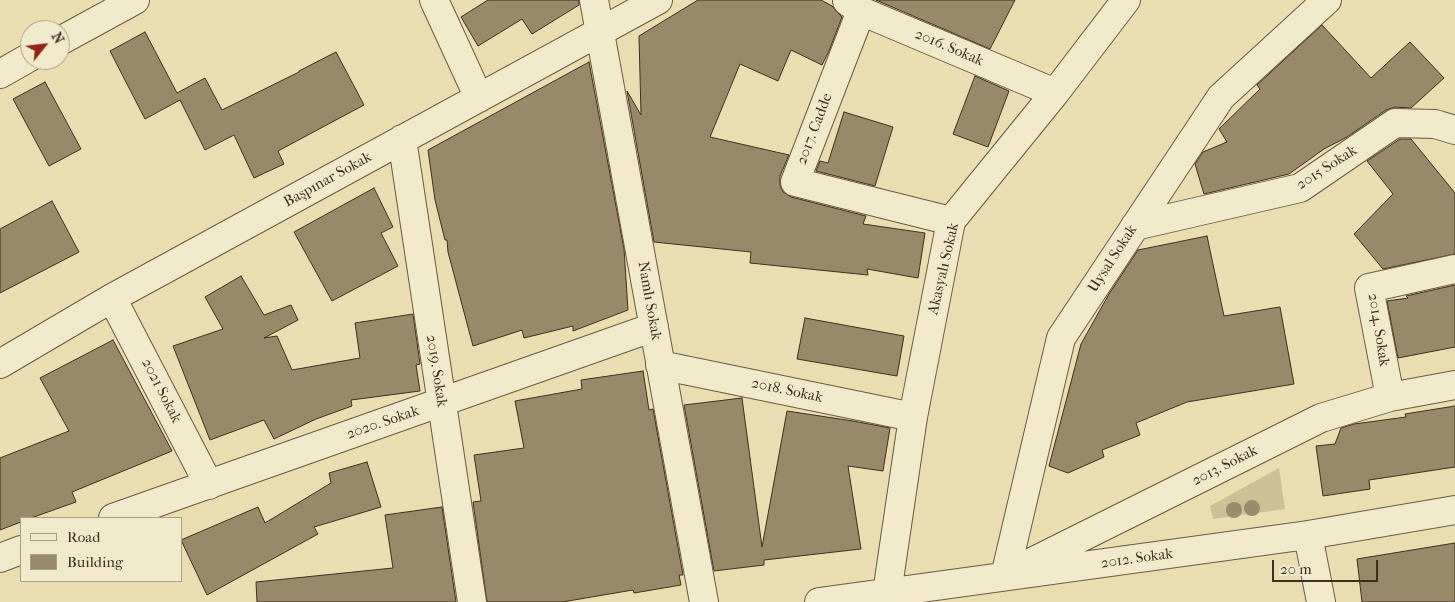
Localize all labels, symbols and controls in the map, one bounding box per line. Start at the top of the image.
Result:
north arrow [20,20,70,70]
street label: 2016. Sokak [912,25,986,71]
text: N [48,29,68,47]
street label: 2017. Cadde [793,91,837,167]
street label: 2015 Sokak [1293,142,1361,194]
street label: Başpınar Sokak [281,148,375,212]
street label: Akasyalı Sokak [925,221,963,317]
street label: Uysal Sokak [1085,222,1141,296]
street label: Namlı Sokak [633,260,665,342]
street label: 2014. Sokak [1363,292,1393,368]
street label: 2019. Sokak [421,334,451,408]
street label: 2021 Sokak [137,356,185,426]
street label: 2018. Sokak [750,375,824,407]
street label: 2020. Sokak [344,402,422,444]
street label: 2013. Sokak [1189,442,1261,490]
legend [20,517,182,582]
text: Road [67,528,100,546]
street label: 2012. Sokak [1100,545,1174,573]
scale bar [1275,550,1381,582]
text: Building [67,553,123,571]
text: 20 m [1280,560,1312,578]

